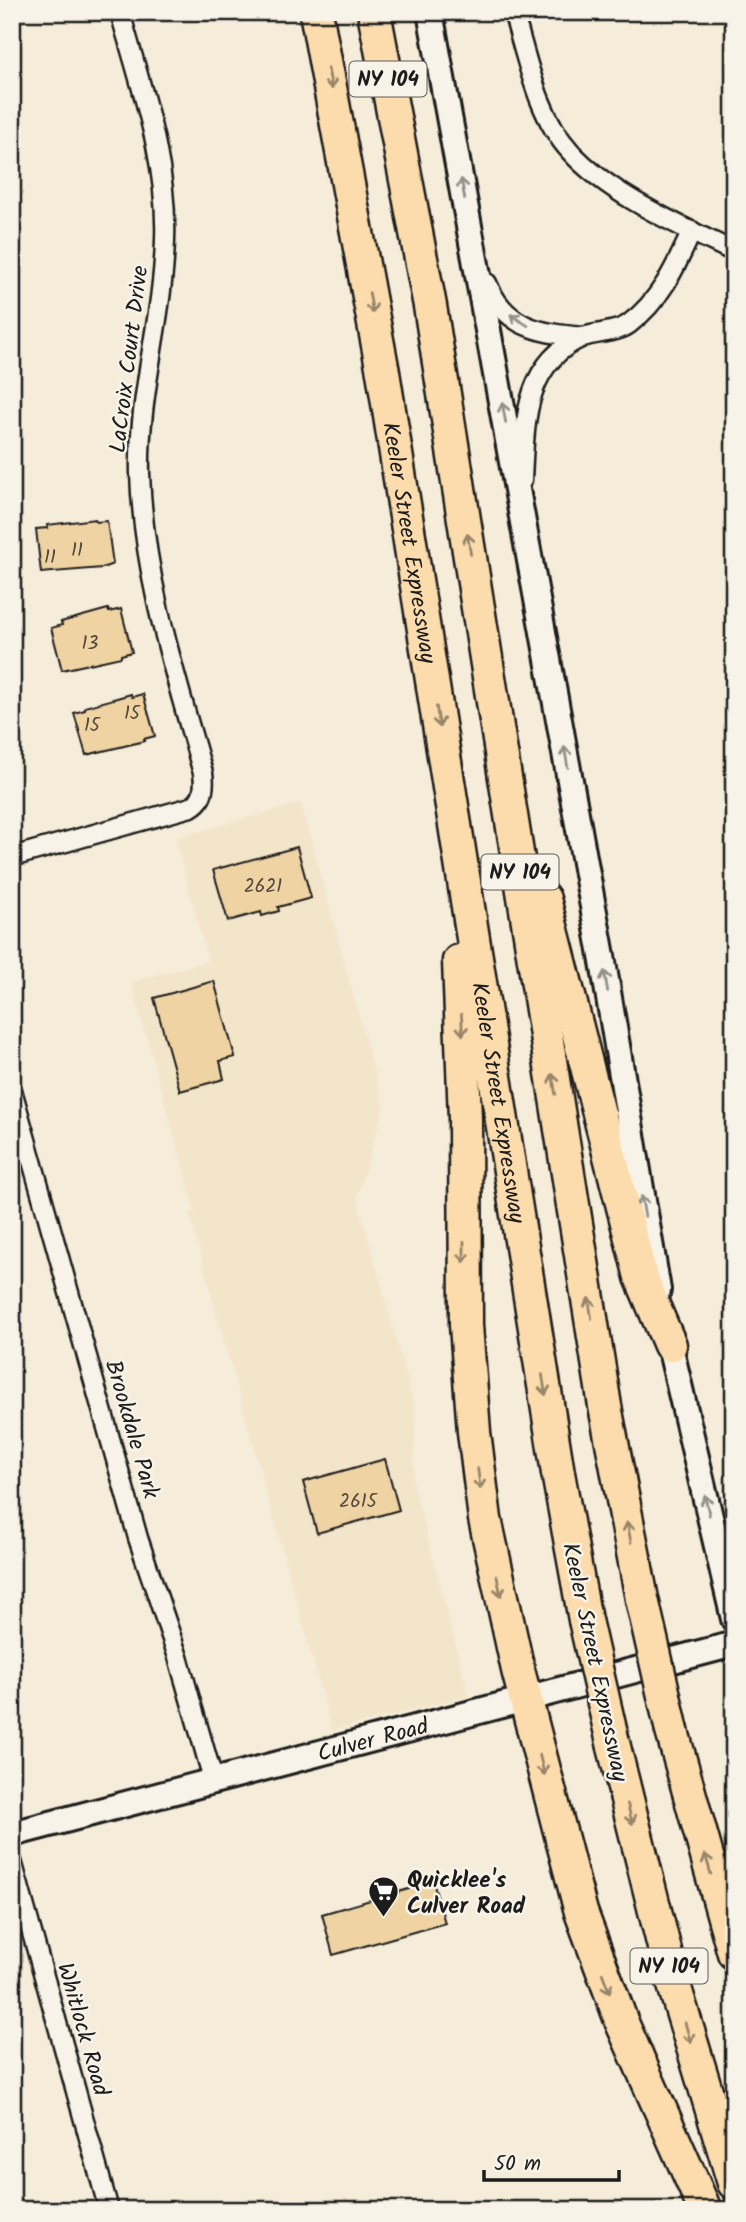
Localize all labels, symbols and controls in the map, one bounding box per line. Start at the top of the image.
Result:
road number: NY 104 [350,62,426,96]
one-way arrow [323,67,337,90]
one-way arrow [455,178,469,201]
street label: LaCroix Court Drive [101,263,159,455]
one-way arrow [365,291,378,314]
one-way arrow [509,313,529,327]
one-way arrow [496,402,510,425]
street label: Keeler Street Expressway [371,420,445,666]
one-way arrow [462,533,475,556]
house number: 11 [71,536,83,566]
house number: 11 [44,543,56,573]
house number: 13 [82,629,99,659]
house number: 15 [124,699,142,729]
one-way arrow [432,705,445,728]
house number: 15 [84,711,102,741]
one-way arrow [559,747,572,769]
road number: NY 104 [482,854,558,890]
house number: 2621 [244,872,282,902]
one-way arrow [599,971,612,993]
street label: Keeler Street Expressway [460,980,534,1226]
one-way arrow [455,1013,468,1036]
one-way arrow [547,1073,560,1095]
one-way arrow [636,1195,649,1218]
one-way arrow [457,1240,471,1263]
one-way arrow [583,1297,596,1320]
street label: Brookdale Park [94,1356,168,1503]
one-way arrow [538,1373,551,1396]
one-way arrow [472,1467,485,1490]
house number: 2615 [339,1487,379,1517]
one-way arrow [700,1494,713,1517]
one-way arrow [621,1521,635,1544]
street label: Keeler Street Expressway [551,1540,637,1785]
one-way arrow [493,1574,507,1597]
street label: Culver Road [314,1709,433,1773]
one-way arrow [536,1753,549,1776]
one-way arrow [624,1802,637,1824]
one-way arrow [700,1853,713,1875]
place label: Quicklee's Culver Road [407,1863,526,1925]
supermarket icon: Quicklee's Culver Road [367,1875,401,1919]
road number: NY 104 [630,1948,708,1983]
street label: Whitlock Road [46,1959,118,2101]
one-way arrow [600,1972,613,1994]
one-way arrow [683,2022,696,2044]
scale bar [484,2138,618,2182]
text: 50 m [494,2148,541,2181]

